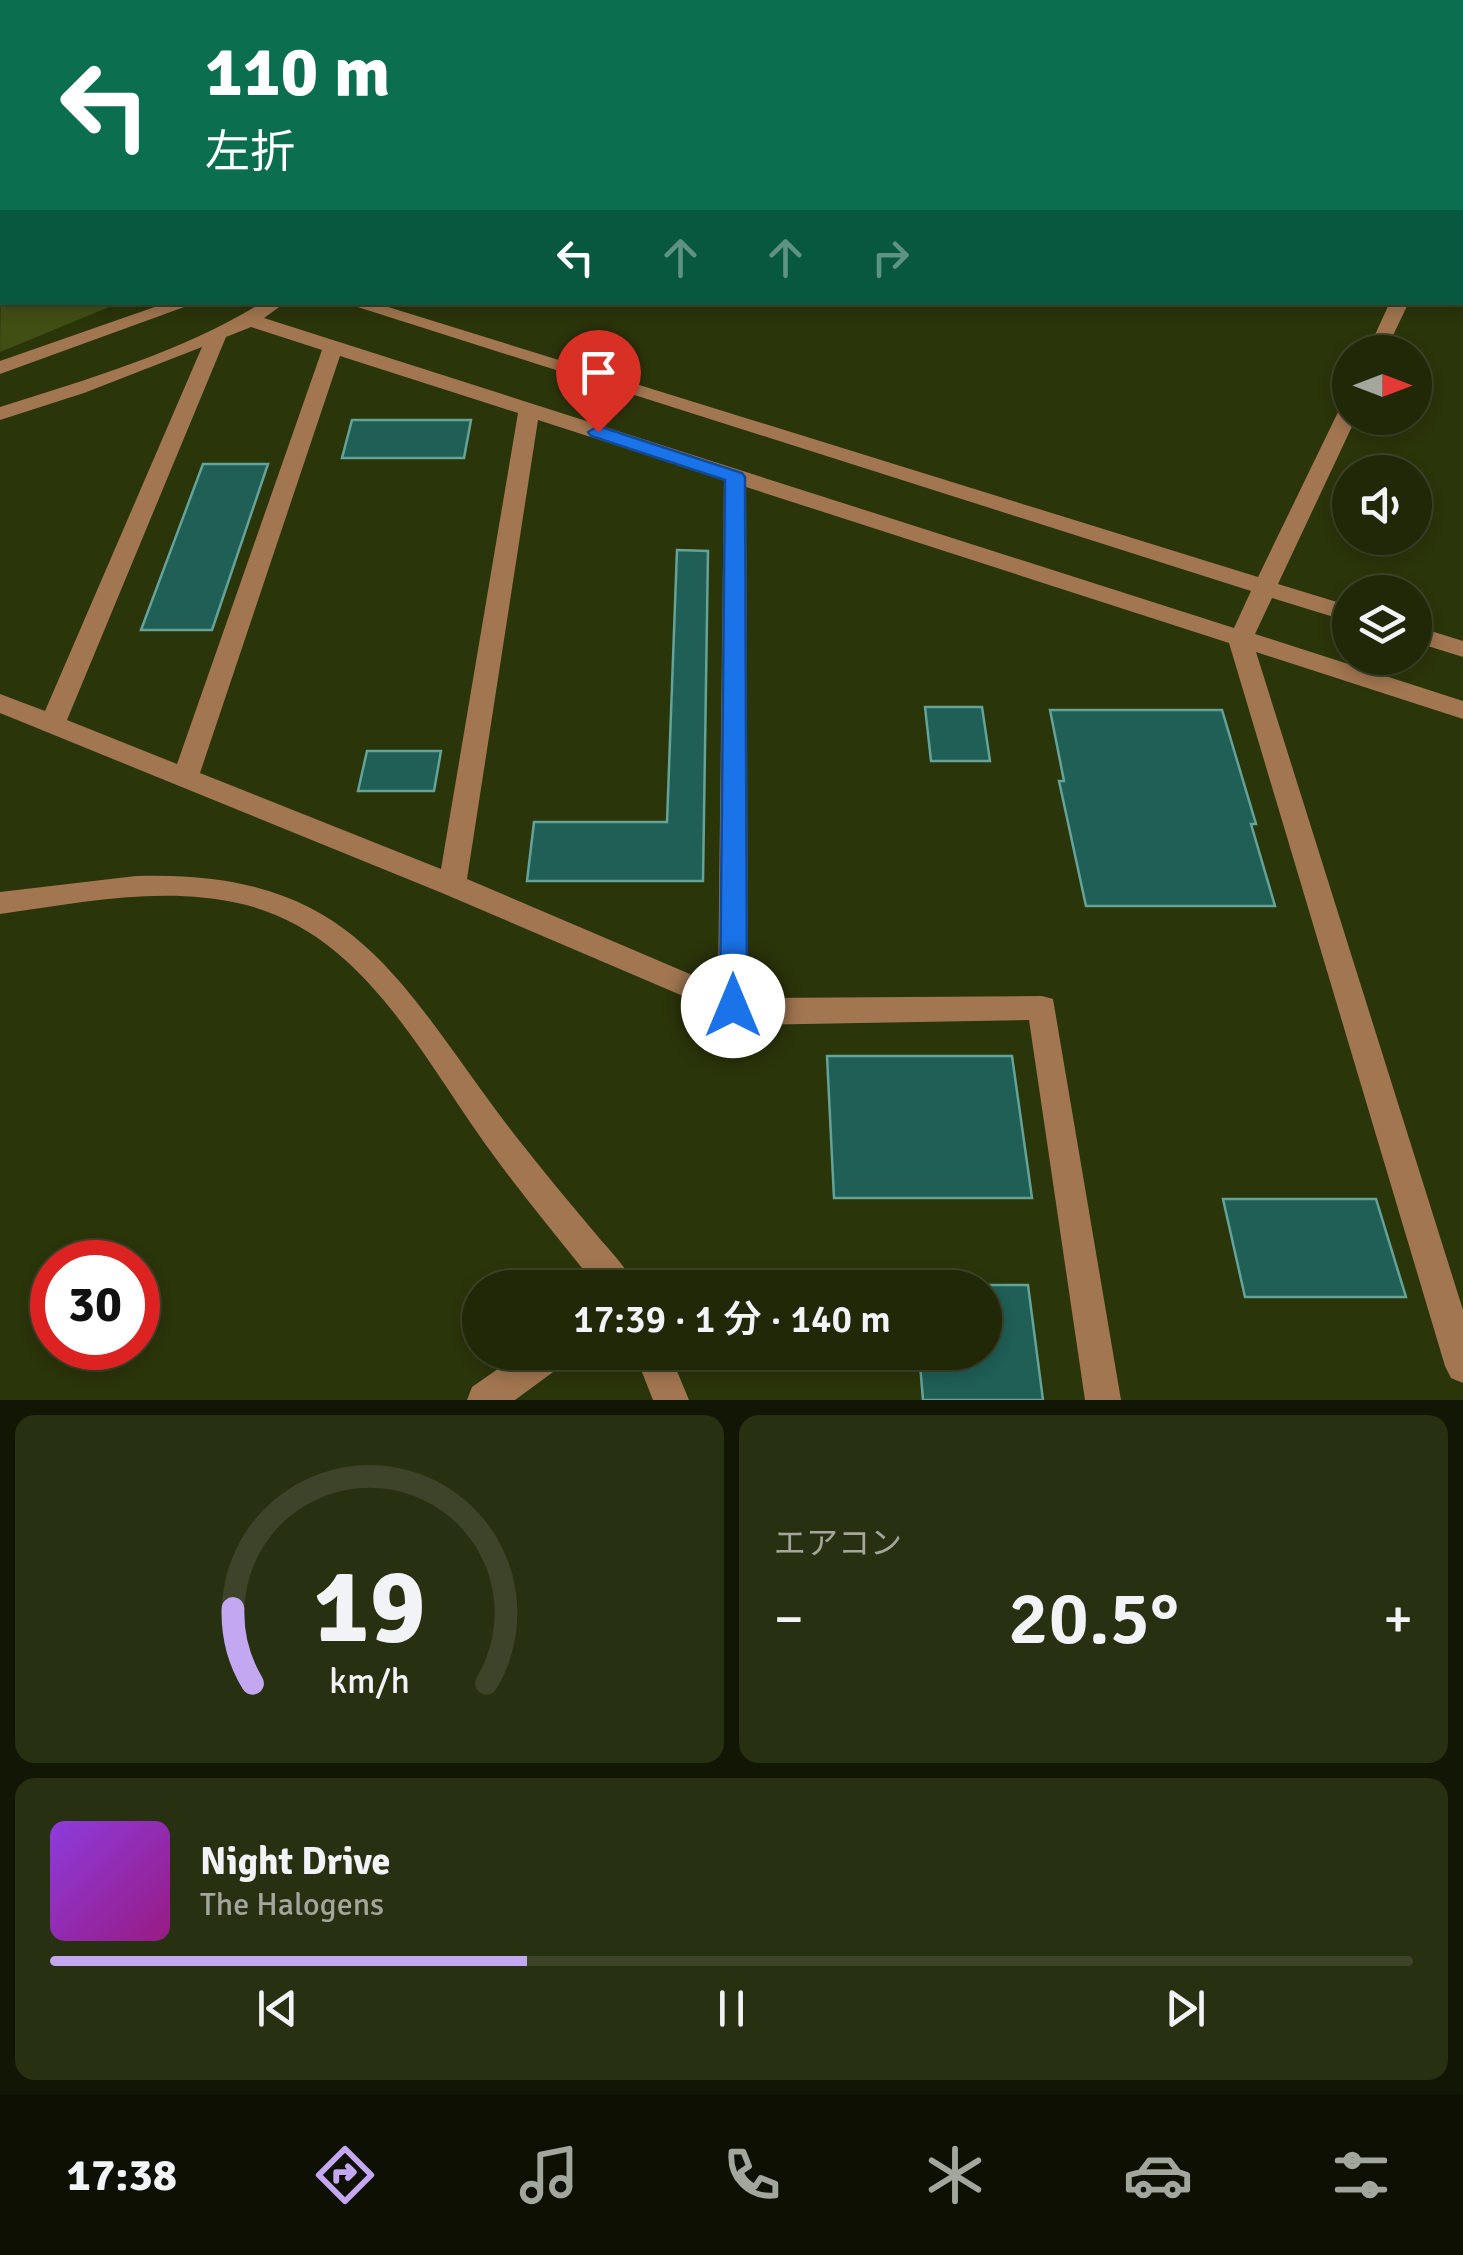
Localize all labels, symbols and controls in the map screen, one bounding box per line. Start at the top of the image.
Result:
text: 110 m [205,29,390,115]
icon: left [40,40,170,170]
text: 左折 [205,125,295,180]
icon: left [548,230,603,285]
icon: ahead [653,230,708,285]
icon: ahead [758,230,813,285]
icon: right [863,230,918,285]
pin [556,330,641,433]
north arrow [1332,335,1432,435]
map controls [1332,335,1432,675]
icon: arrive [571,345,626,400]
button: sound [1332,455,1432,555]
button: layers [1332,575,1432,675]
position arrow [681,954,785,1058]
speed limit sign: 30 [30,1240,160,1370]
text: 17:39 · 1 分 · 140 m [573,1296,891,1343]
text: エアコン [774,1524,902,1563]
text: 19 [313,1543,426,1671]
text: 20.5° [1008,1572,1179,1665]
text: − [774,1585,804,1653]
text: + [1383,1585,1413,1653]
text: km/h [329,1659,410,1703]
text: Night Drive [200,1838,390,1885]
text: The Halogens [200,1885,384,1924]
icon: previous [250,1981,305,2036]
icon: pause [704,1981,759,2036]
icon: next [1158,1981,1213,2036]
icon: directions [310,2140,380,2210]
icon: music [514,2140,584,2210]
icon: phone [717,2140,787,2210]
icon: climate [920,2140,990,2210]
icon: car [1123,2140,1193,2210]
icon: filters [1326,2140,1396,2210]
text: 17:38 [67,2148,177,2203]

